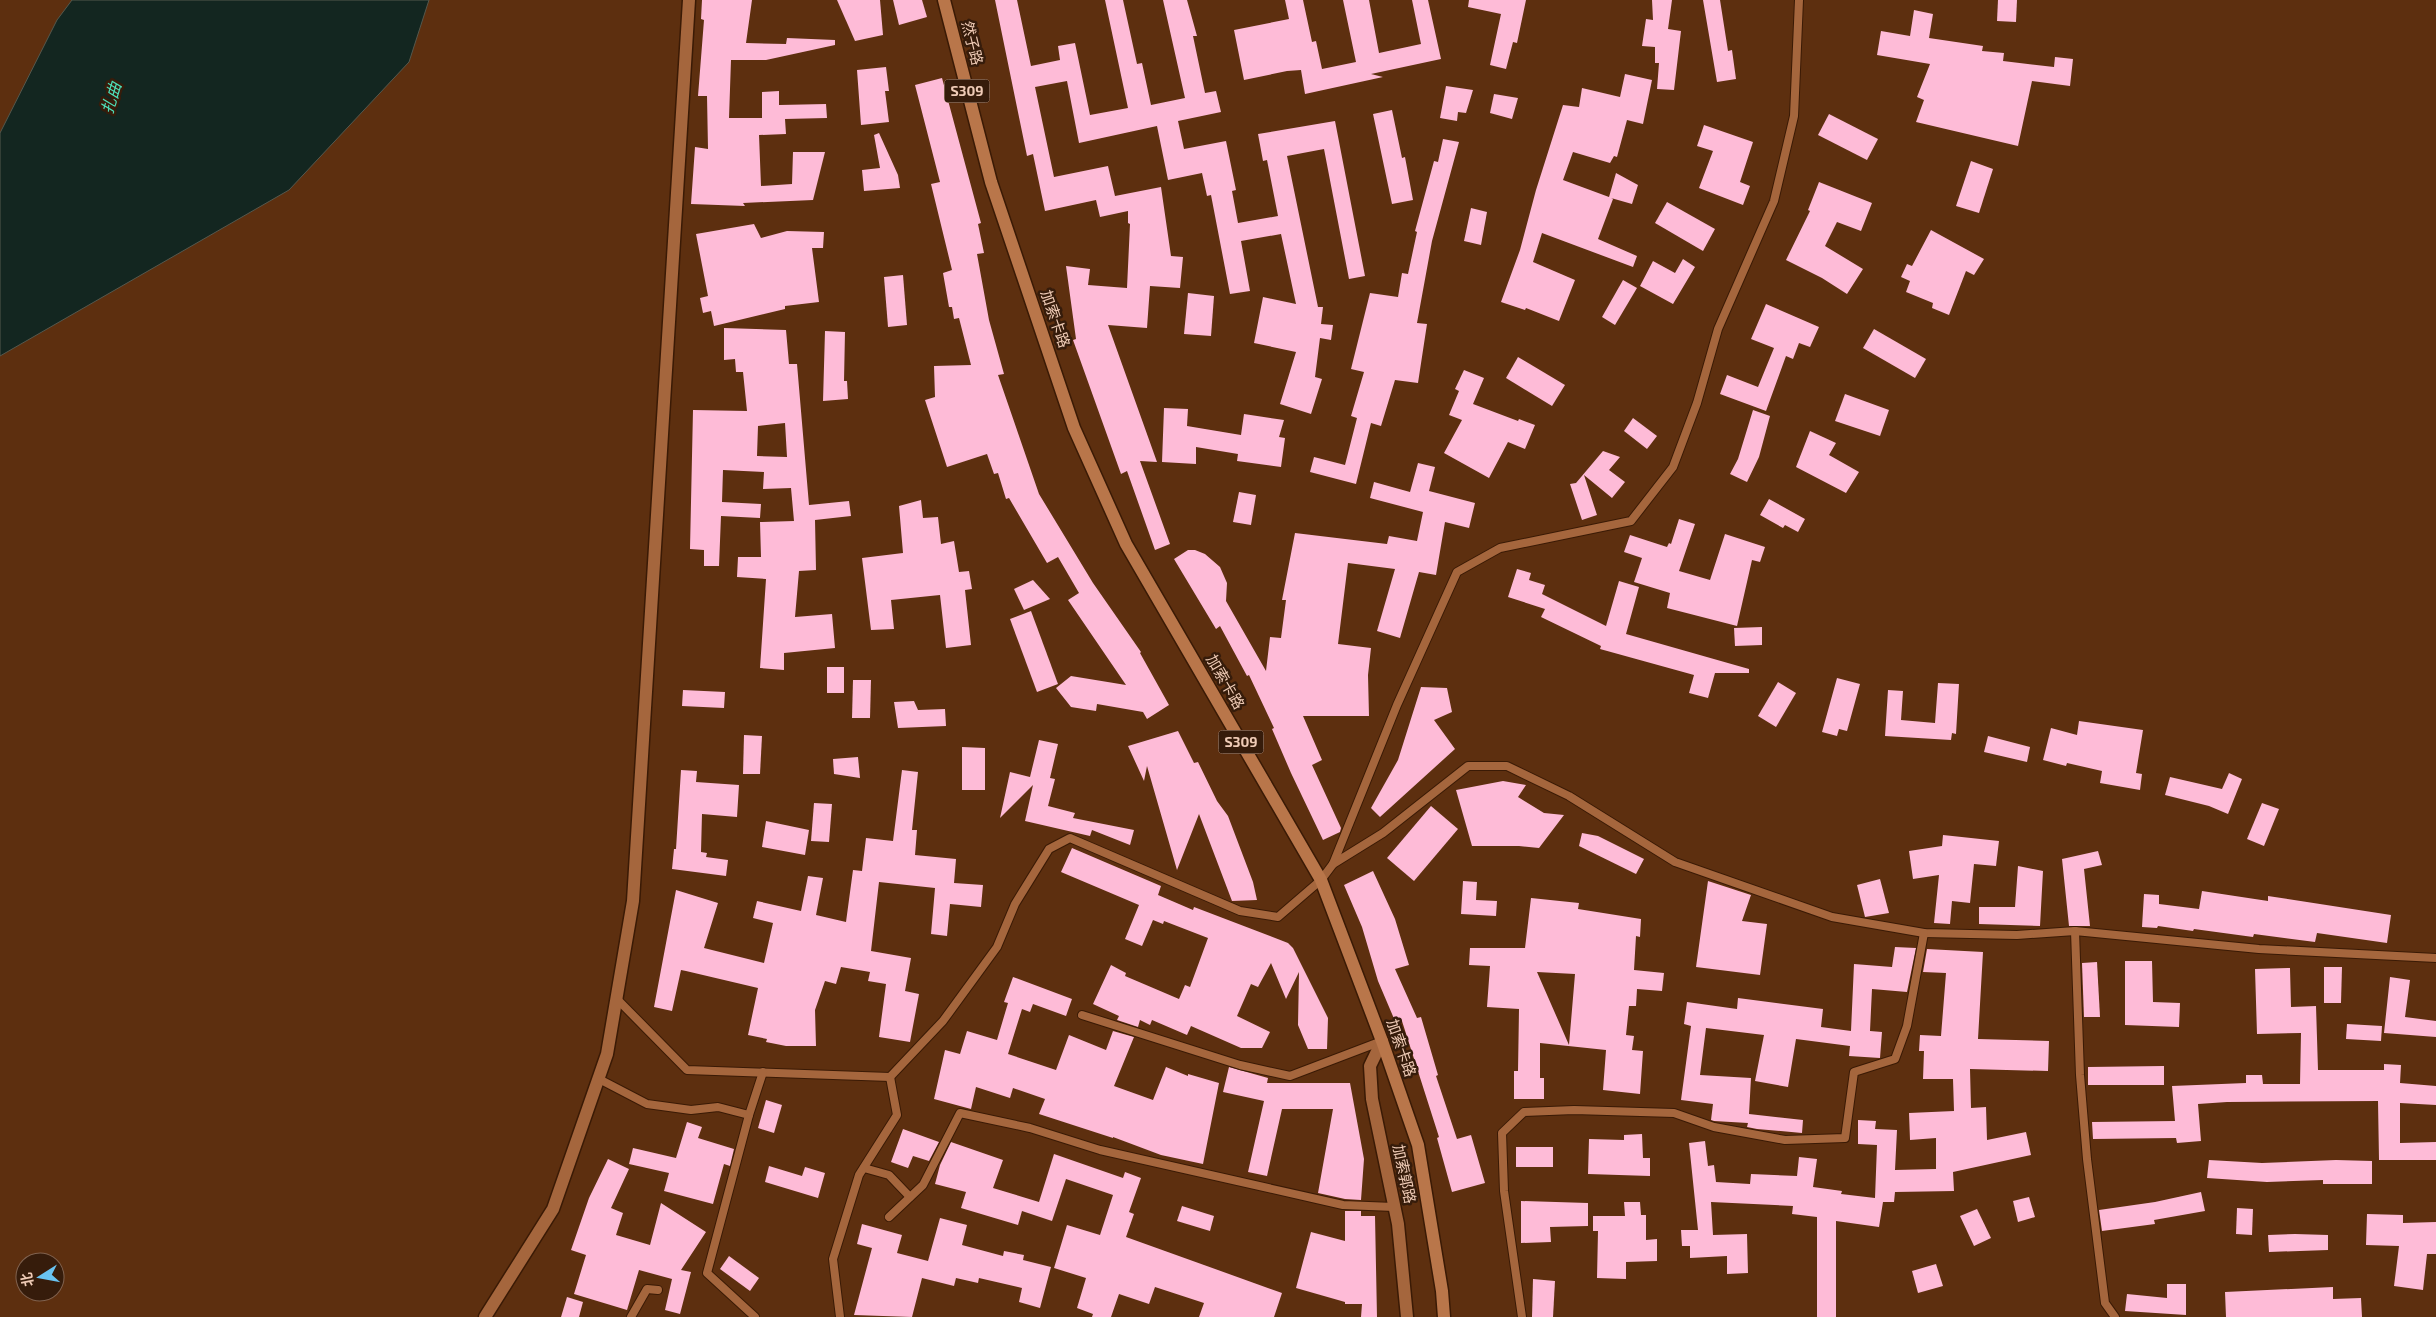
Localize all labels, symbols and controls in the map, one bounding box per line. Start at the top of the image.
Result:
street label: 然子路 [959,19,987,67]
water label: 扎曲 [97,78,125,116]
road number: S309 [944,80,990,102]
street label: 加索卡路 [1038,287,1074,350]
street label: 加索卡路 [1203,651,1249,712]
road number: S309 [1218,730,1264,754]
street label: 加索卡路 [1384,1016,1420,1079]
street label: 加索郭路 [1390,1143,1420,1205]
north arrow [15,1252,65,1302]
text: 北 [17,1271,36,1288]

